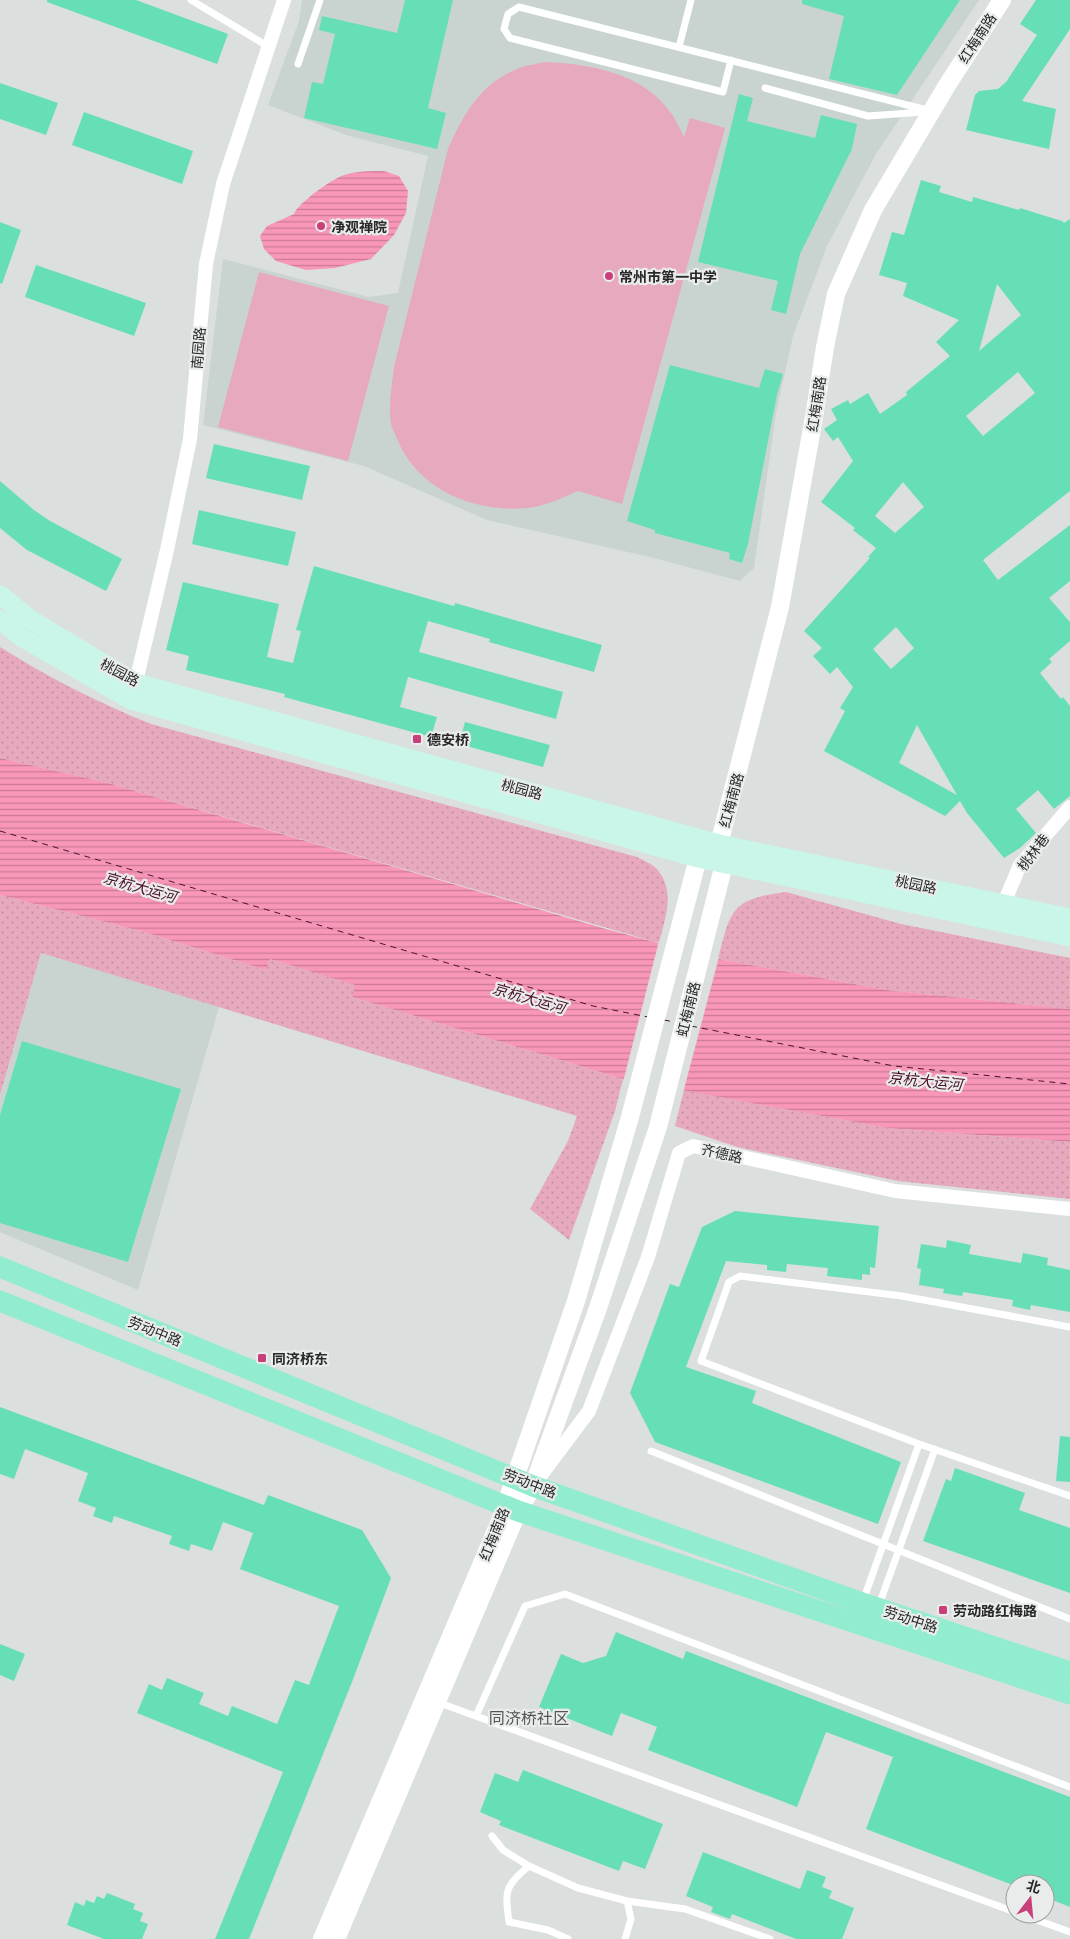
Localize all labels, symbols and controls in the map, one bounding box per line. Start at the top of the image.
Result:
street label: 红梅南路 [953,9,1001,67]
place label: 净观禅院 [331,216,387,237]
marker: 净观禅院 [315,220,327,232]
place label: 常州市第一中学 [619,266,717,287]
marker: 常州市第一中学 [603,270,615,282]
street label: 南园路 [186,326,210,370]
street label: 红梅南路 [801,375,831,433]
street label: 桃园路 [97,653,143,691]
place label: 德安桥 [427,729,469,750]
marker: 德安桥 [411,733,423,745]
street label: 红梅南路 [714,770,748,830]
street label: 桃园路 [499,773,545,805]
street label: 桃林巷 [1012,829,1054,875]
water label: 京杭大运河 [101,866,182,909]
street label: 桃园路 [893,869,939,899]
water label: 京杭大运河 [490,977,571,1020]
street label: 虹梅南路 [671,979,705,1039]
water label: 京杭大运河 [886,1066,966,1097]
street label: 齐德路 [699,1138,745,1168]
street label: 劳动中路 [125,1311,185,1351]
place label: 同济桥东 [272,1348,328,1369]
marker: 同济桥东 [256,1352,268,1364]
street label: 劳动中路 [500,1463,560,1503]
street label: 红梅南路 [474,1504,514,1564]
street label: 劳动中路 [881,1600,941,1638]
place label: 劳动路红梅路 [953,1600,1037,1621]
marker: 劳动路红梅路 [937,1604,949,1616]
district label: 同济桥社区 [489,1706,569,1730]
north arrow [1005,1874,1055,1924]
text: 北 [1024,1874,1043,1898]

